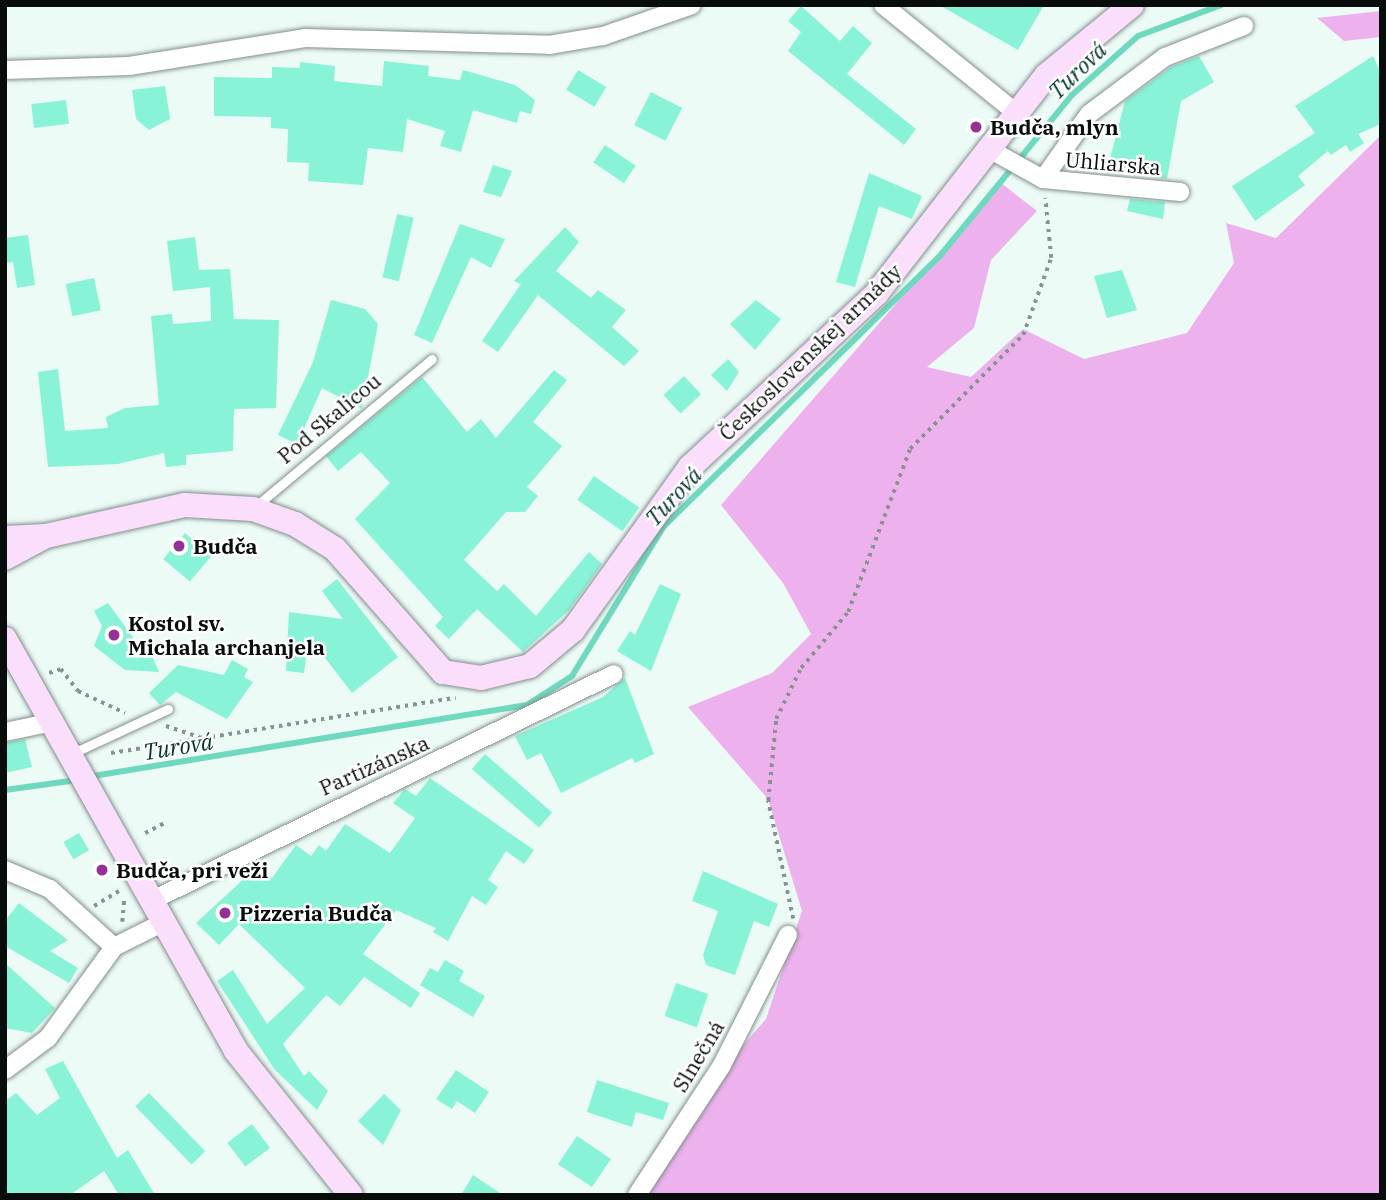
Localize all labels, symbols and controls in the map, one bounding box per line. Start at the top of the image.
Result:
water label: Turová [1042,36,1112,104]
place label: Budča, mlyn [990,114,1119,140]
marker: Budča, mlyn [968,119,984,135]
street label: Uhliarska [1064,146,1162,180]
street label: Československej armády [714,258,906,446]
street label: Pod Skalicou [272,368,386,468]
water label: Turová [639,461,707,531]
place label: Budča [193,533,258,559]
marker: Budča [171,538,187,554]
place label: Kostol sv. Michala archanjela [128,610,325,660]
marker: Kostol sv. Michala archanjela [106,627,122,643]
water label: Turová [141,727,215,765]
street label: Partizánska [315,730,433,800]
place label: Budča, pri veži [116,857,268,883]
marker: Budča, pri veži [94,862,110,878]
place label: Pizzeria Budča [239,900,392,926]
marker: Pizzeria Budča [217,905,233,921]
street label: Slnečná [667,1016,729,1096]

